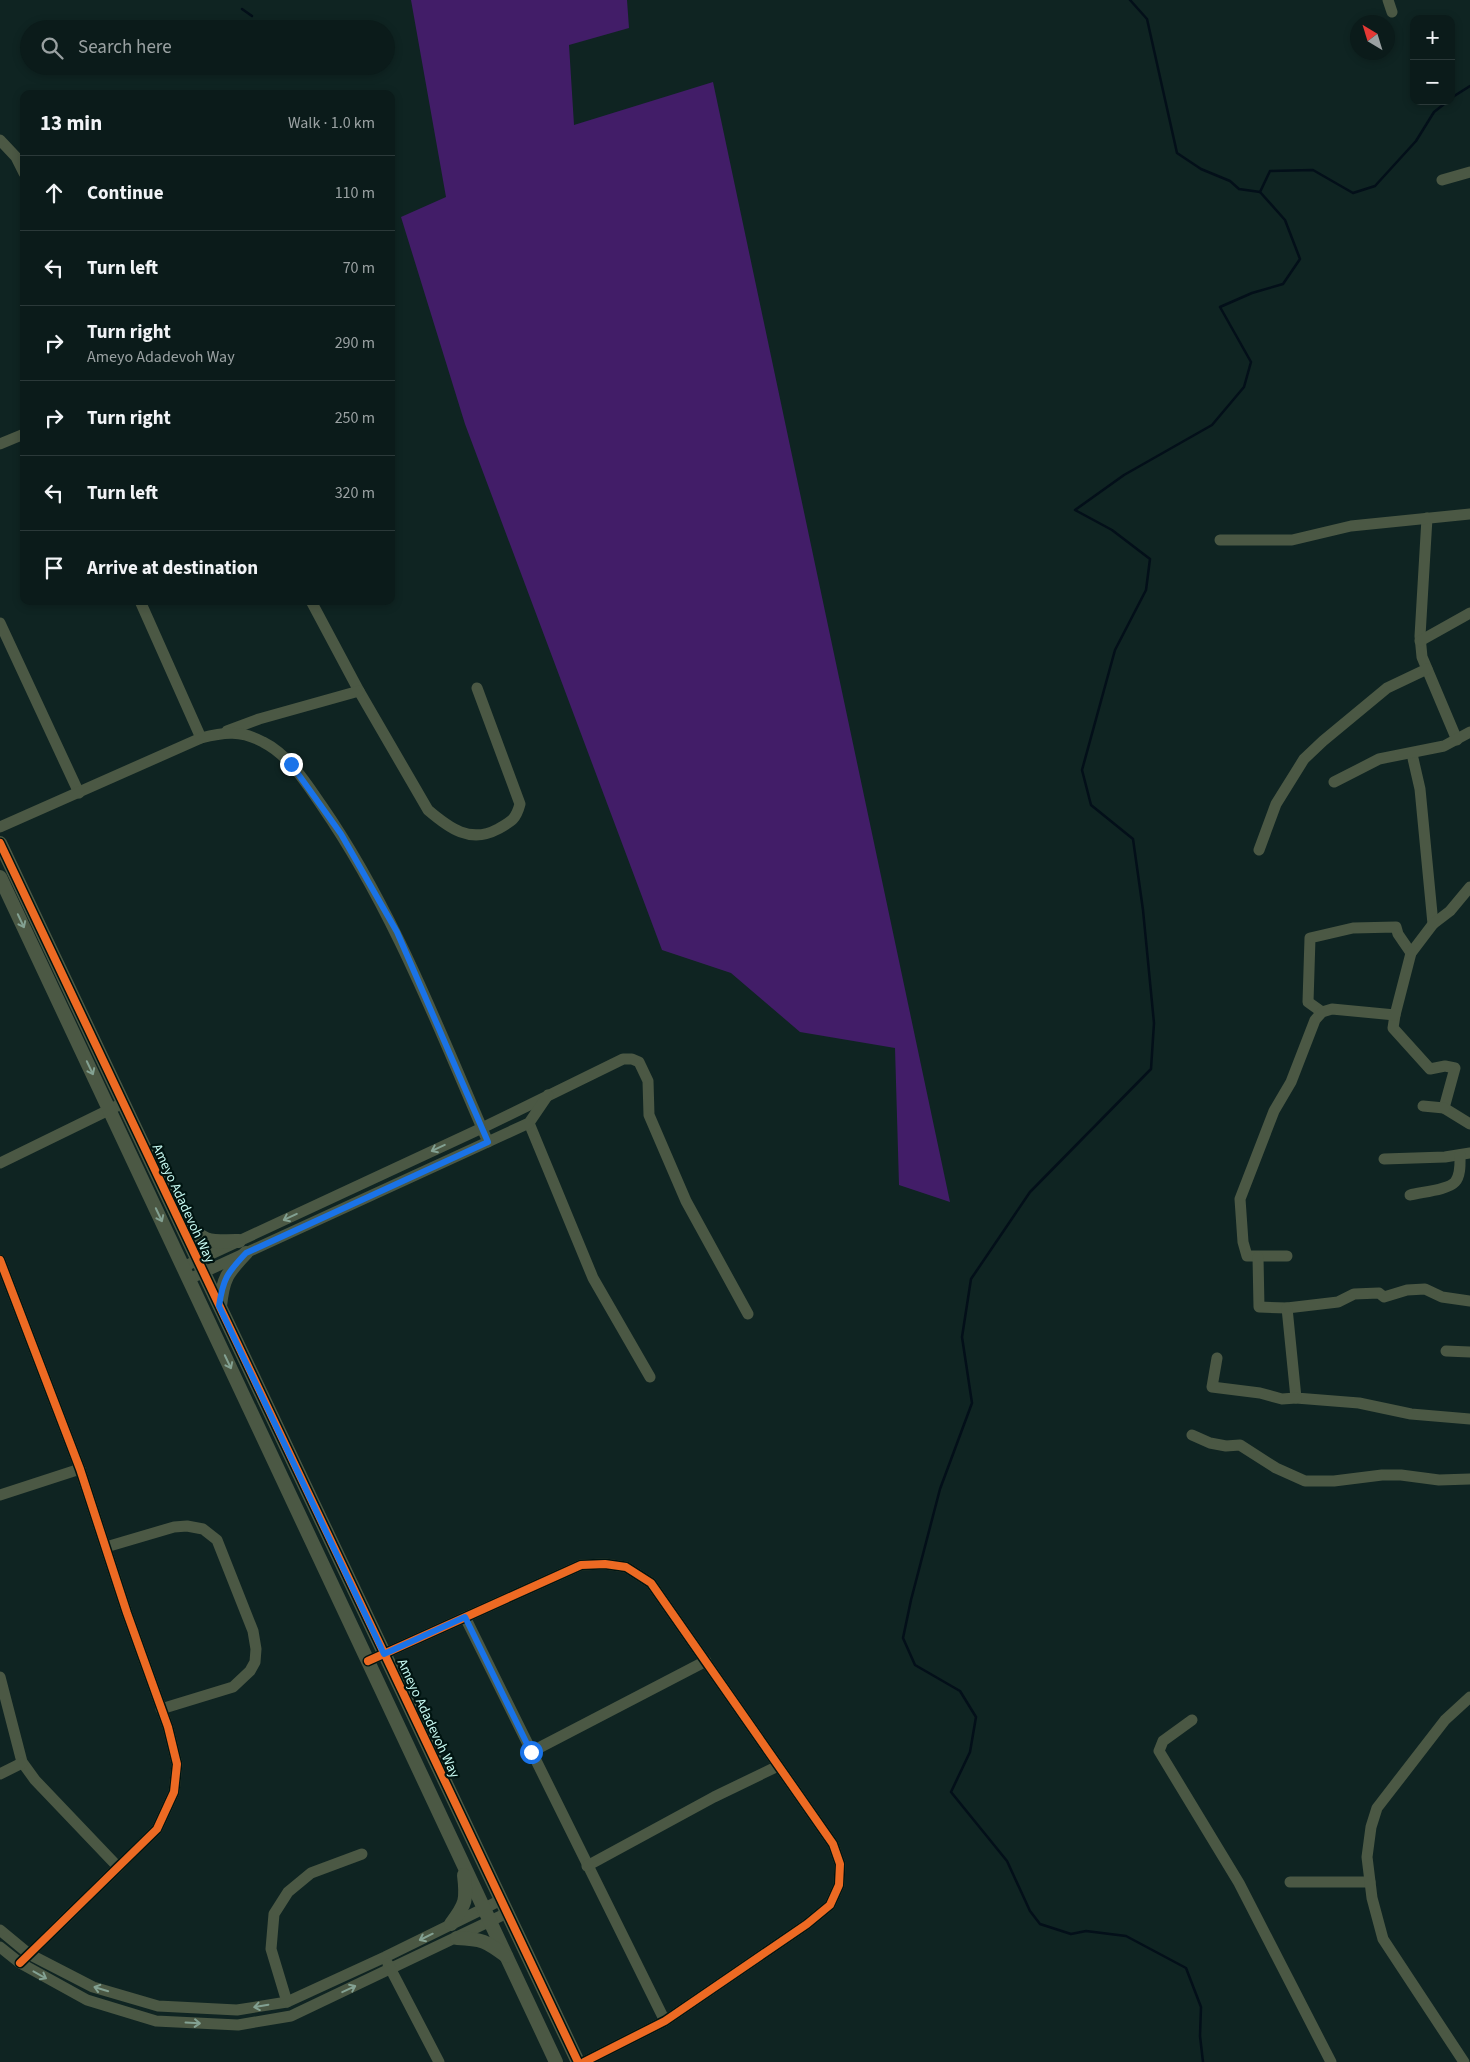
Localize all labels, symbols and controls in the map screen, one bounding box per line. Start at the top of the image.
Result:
north arrow [1350,15,1395,60]
map controls [1410,15,1455,105]
button: + [1410,15,1455,60]
search box [20,20,395,75]
icon: search [38,34,66,62]
text: Search here [78,34,172,61]
button: − [1410,60,1455,105]
text: 13 min [40,108,102,138]
text: Walk · 1.0 km [288,112,375,134]
icon: ahead [40,179,68,207]
text: Continue [87,180,164,207]
text: 110 m [335,182,375,204]
icon: left [40,254,68,282]
text: Turn left [87,255,158,282]
text: 70 m [343,257,375,279]
text: Turn right [87,319,171,346]
icon: right [40,329,68,357]
text: 290 m [335,332,375,354]
text: Ameyo Adadevoh Way [87,346,235,368]
icon: right [40,404,68,432]
text: Turn right [87,405,171,432]
text: 250 m [335,407,375,429]
icon: left [40,479,68,507]
text: Turn left [87,480,158,507]
text: 320 m [335,482,375,504]
icon: arrive [40,554,68,582]
text: Arrive at destination [87,555,258,582]
route end [280,753,303,776]
one-way arrow [16,913,26,928]
one-way arrow [86,1060,95,1075]
street label: Ameyo Adadevoh Way [147,1141,220,1267]
one-way arrow [430,1143,445,1153]
one-way arrow [155,1207,164,1222]
one-way arrow [283,1213,298,1222]
one-way arrow [224,1354,233,1369]
street label: Ameyo Adadevoh Way [392,1656,465,1782]
route start [520,1741,543,1764]
one-way arrow [419,1933,434,1942]
one-way arrow [33,1970,47,1980]
one-way arrow [93,1984,109,1994]
one-way arrow [341,1984,356,1993]
one-way arrow [253,2002,269,2012]
one-way arrow [185,2018,201,2027]

